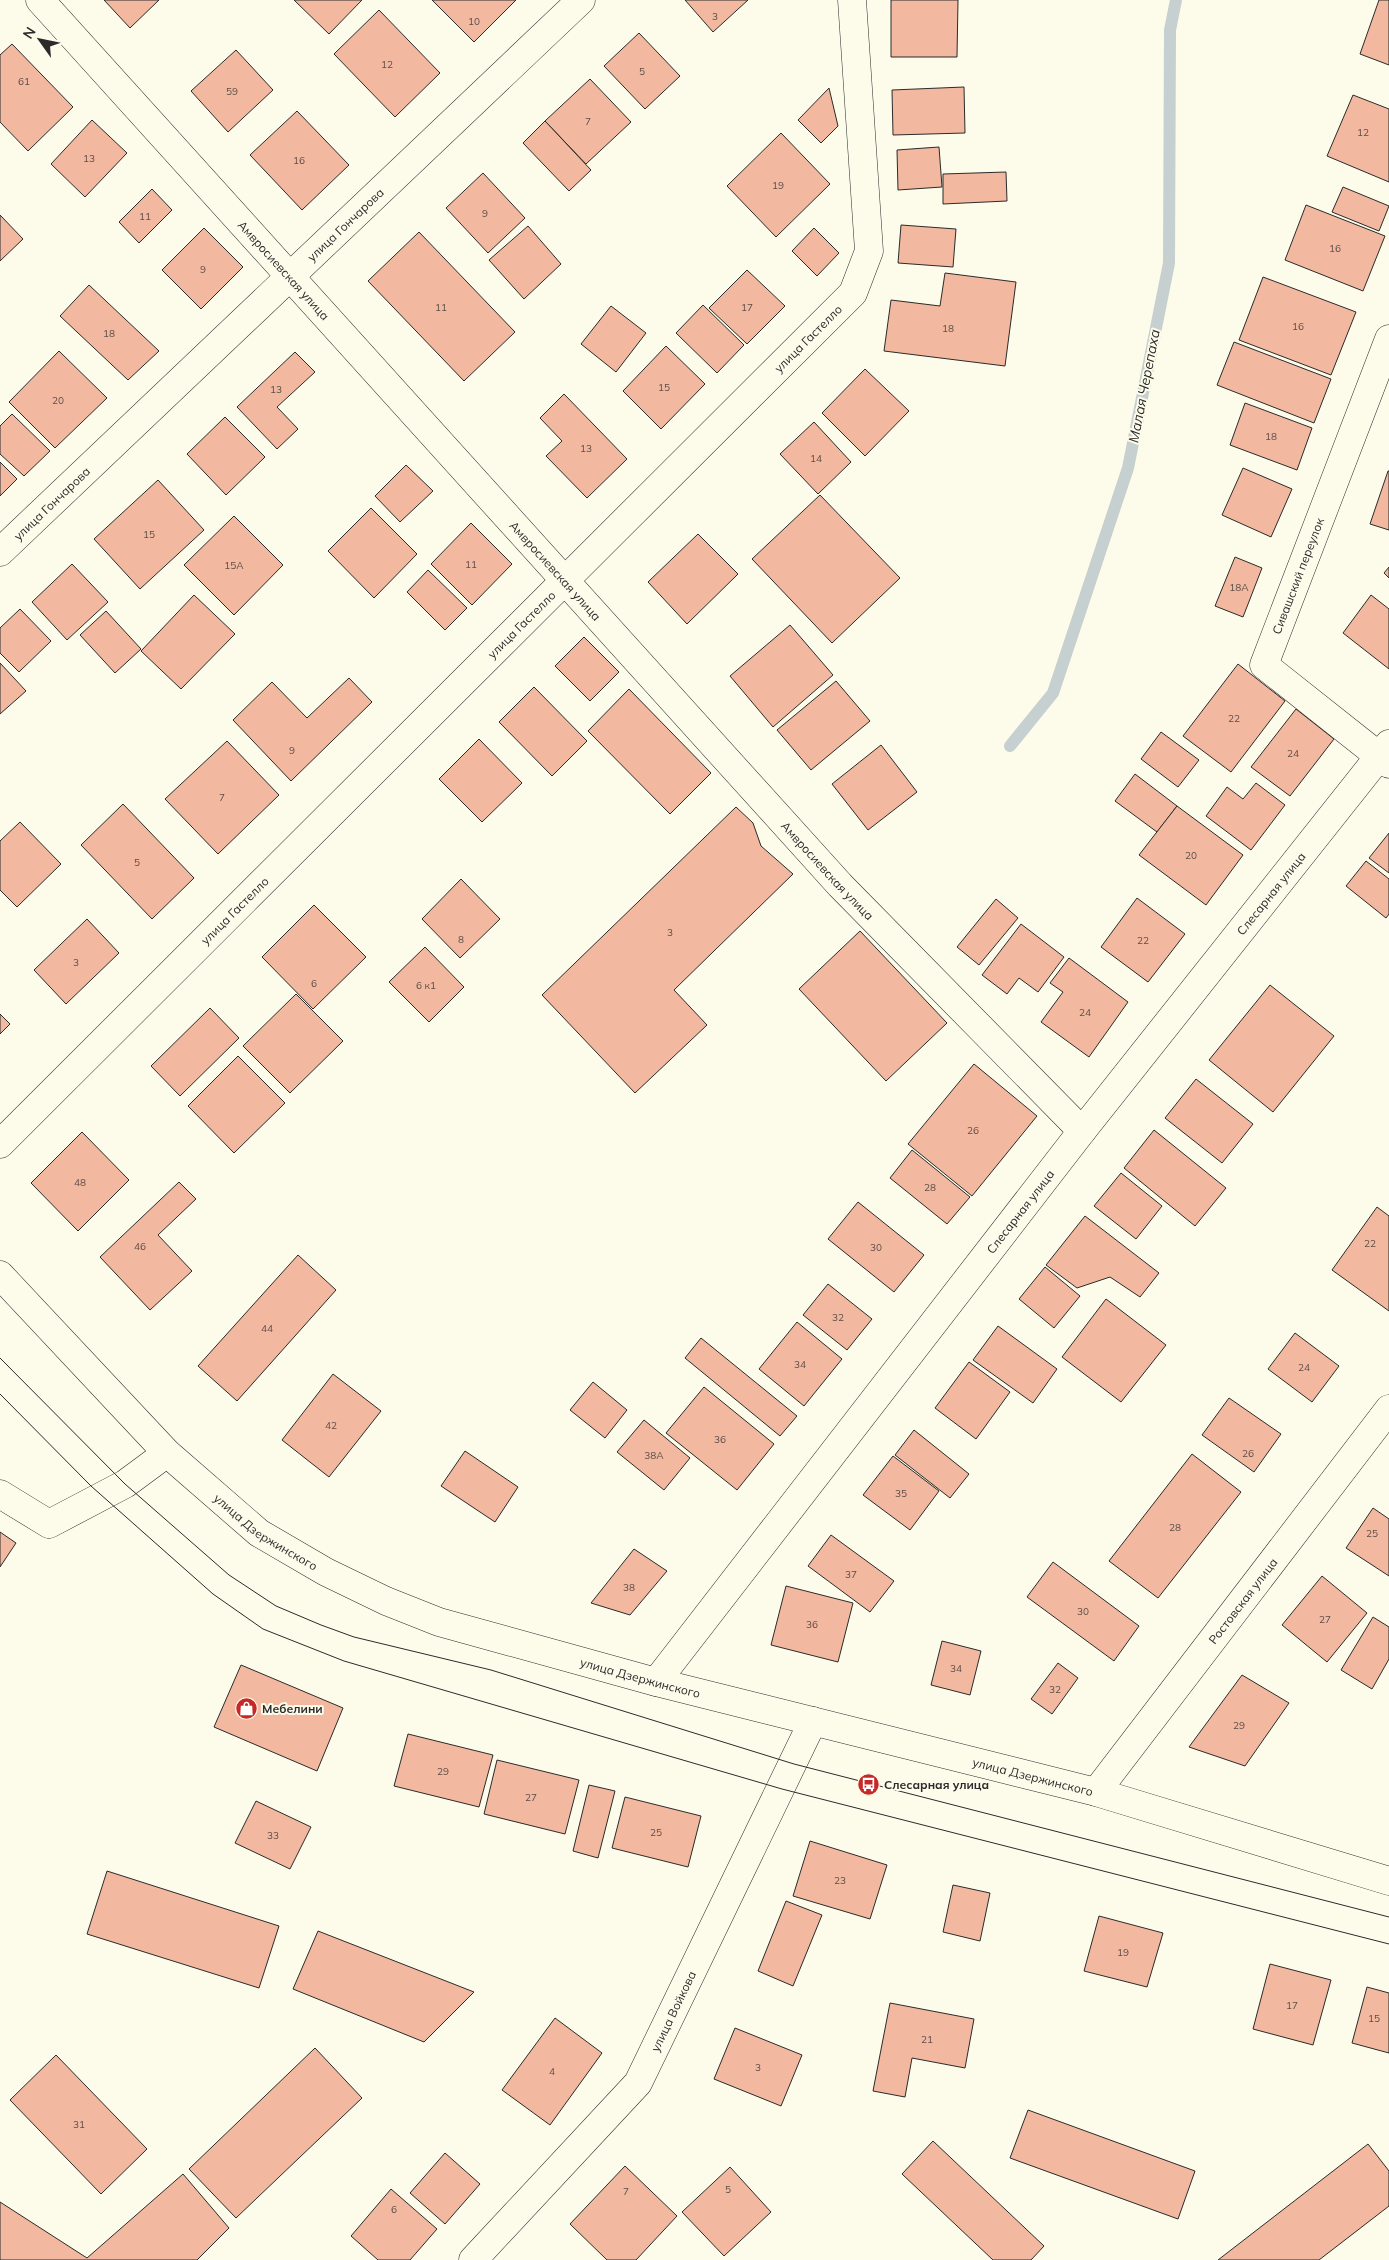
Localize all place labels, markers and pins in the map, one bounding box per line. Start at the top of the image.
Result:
shop icon: Мебелини [234,1696,258,1720]
place label: Мебелини [262,1701,323,1716]
bus stop icon: Слесарная улица [856,1772,880,1796]
place label: Слесарная улица [884,1777,989,1792]

